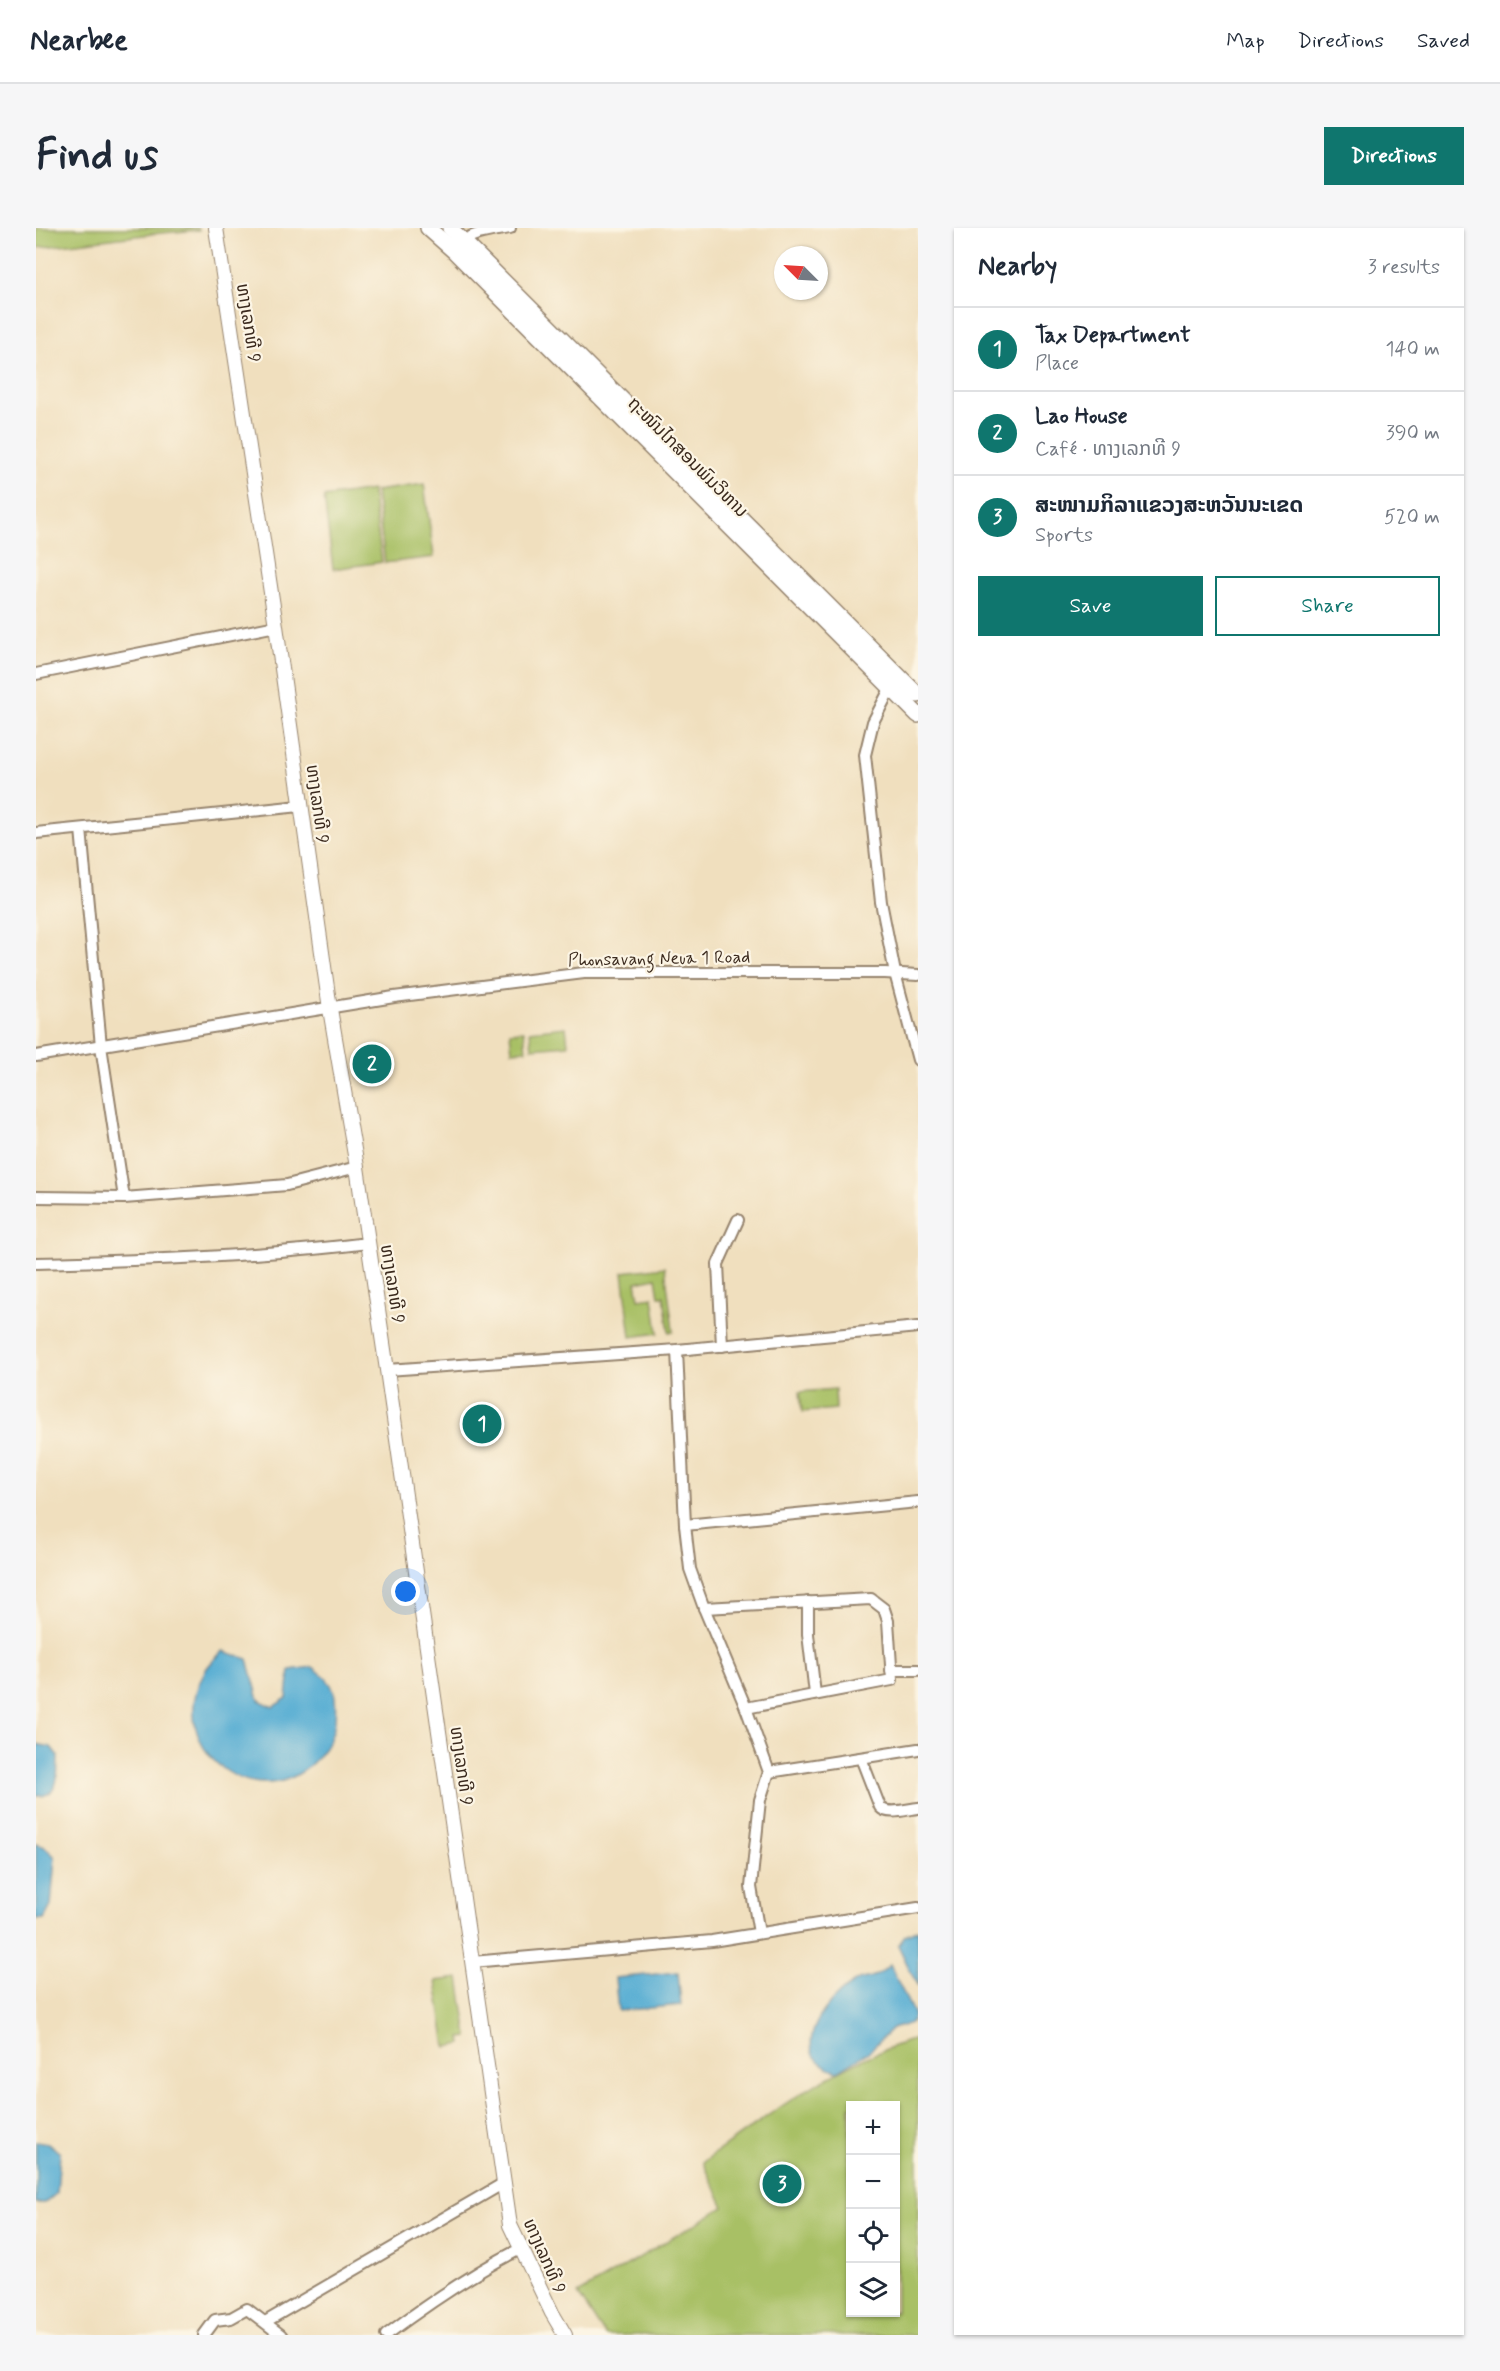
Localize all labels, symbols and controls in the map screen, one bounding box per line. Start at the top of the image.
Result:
text: Nearbee [30,23,128,60]
text: Map [1226,27,1265,55]
text: Directions [1298,27,1384,55]
text: Saved [1417,27,1470,55]
button: Directions [1324,127,1464,185]
text: Find us [36,129,158,184]
north arrow [774,246,828,300]
text: Nearby [978,250,1057,284]
text: 3 results [1368,254,1440,281]
street label: ທາງເລກທີ 9 [230,282,266,365]
text: Tax Department [1035,322,1191,350]
text: 1 [993,336,1002,363]
text: 140 m [1386,336,1440,363]
text: Place [1035,350,1079,377]
street label: ຖະໜົນໄກສອນພົມວິຫານ [622,392,753,523]
text: Lao House [1035,403,1128,431]
text: 2 [993,420,1002,447]
text: 390 m [1386,420,1440,447]
text: Café · ທາງເລກທີ 9 [1035,436,1181,463]
text: ສະໜາມກິລາແຂວງສະຫວັນນະເຂດ [1035,492,1303,520]
text: 3 [993,504,1002,531]
text: 520 m [1384,504,1440,531]
text: Sports [1035,522,1093,549]
button: Save [978,576,1203,636]
button: Share [1215,576,1440,636]
street label: ທາງເລກທີ 9 [300,763,334,845]
street label: Phonsavang Neua 1 Road [568,945,750,975]
pin: 2 [352,1042,392,1086]
street label: ທາງເລກທີ 9 [374,1243,410,1326]
pin: 1 [462,1402,502,1446]
your location [391,1577,420,1606]
street label: ທາງເລກທີ 9 [444,1725,478,1807]
map controls [846,2101,900,2317]
button: + [846,2101,900,2155]
button: − [846,2155,900,2209]
pin: 3 [762,2162,802,2206]
button: locate [846,2209,900,2263]
street label: ທາງເລກທີ 9 [517,2215,571,2298]
button: layers [846,2263,900,2317]

